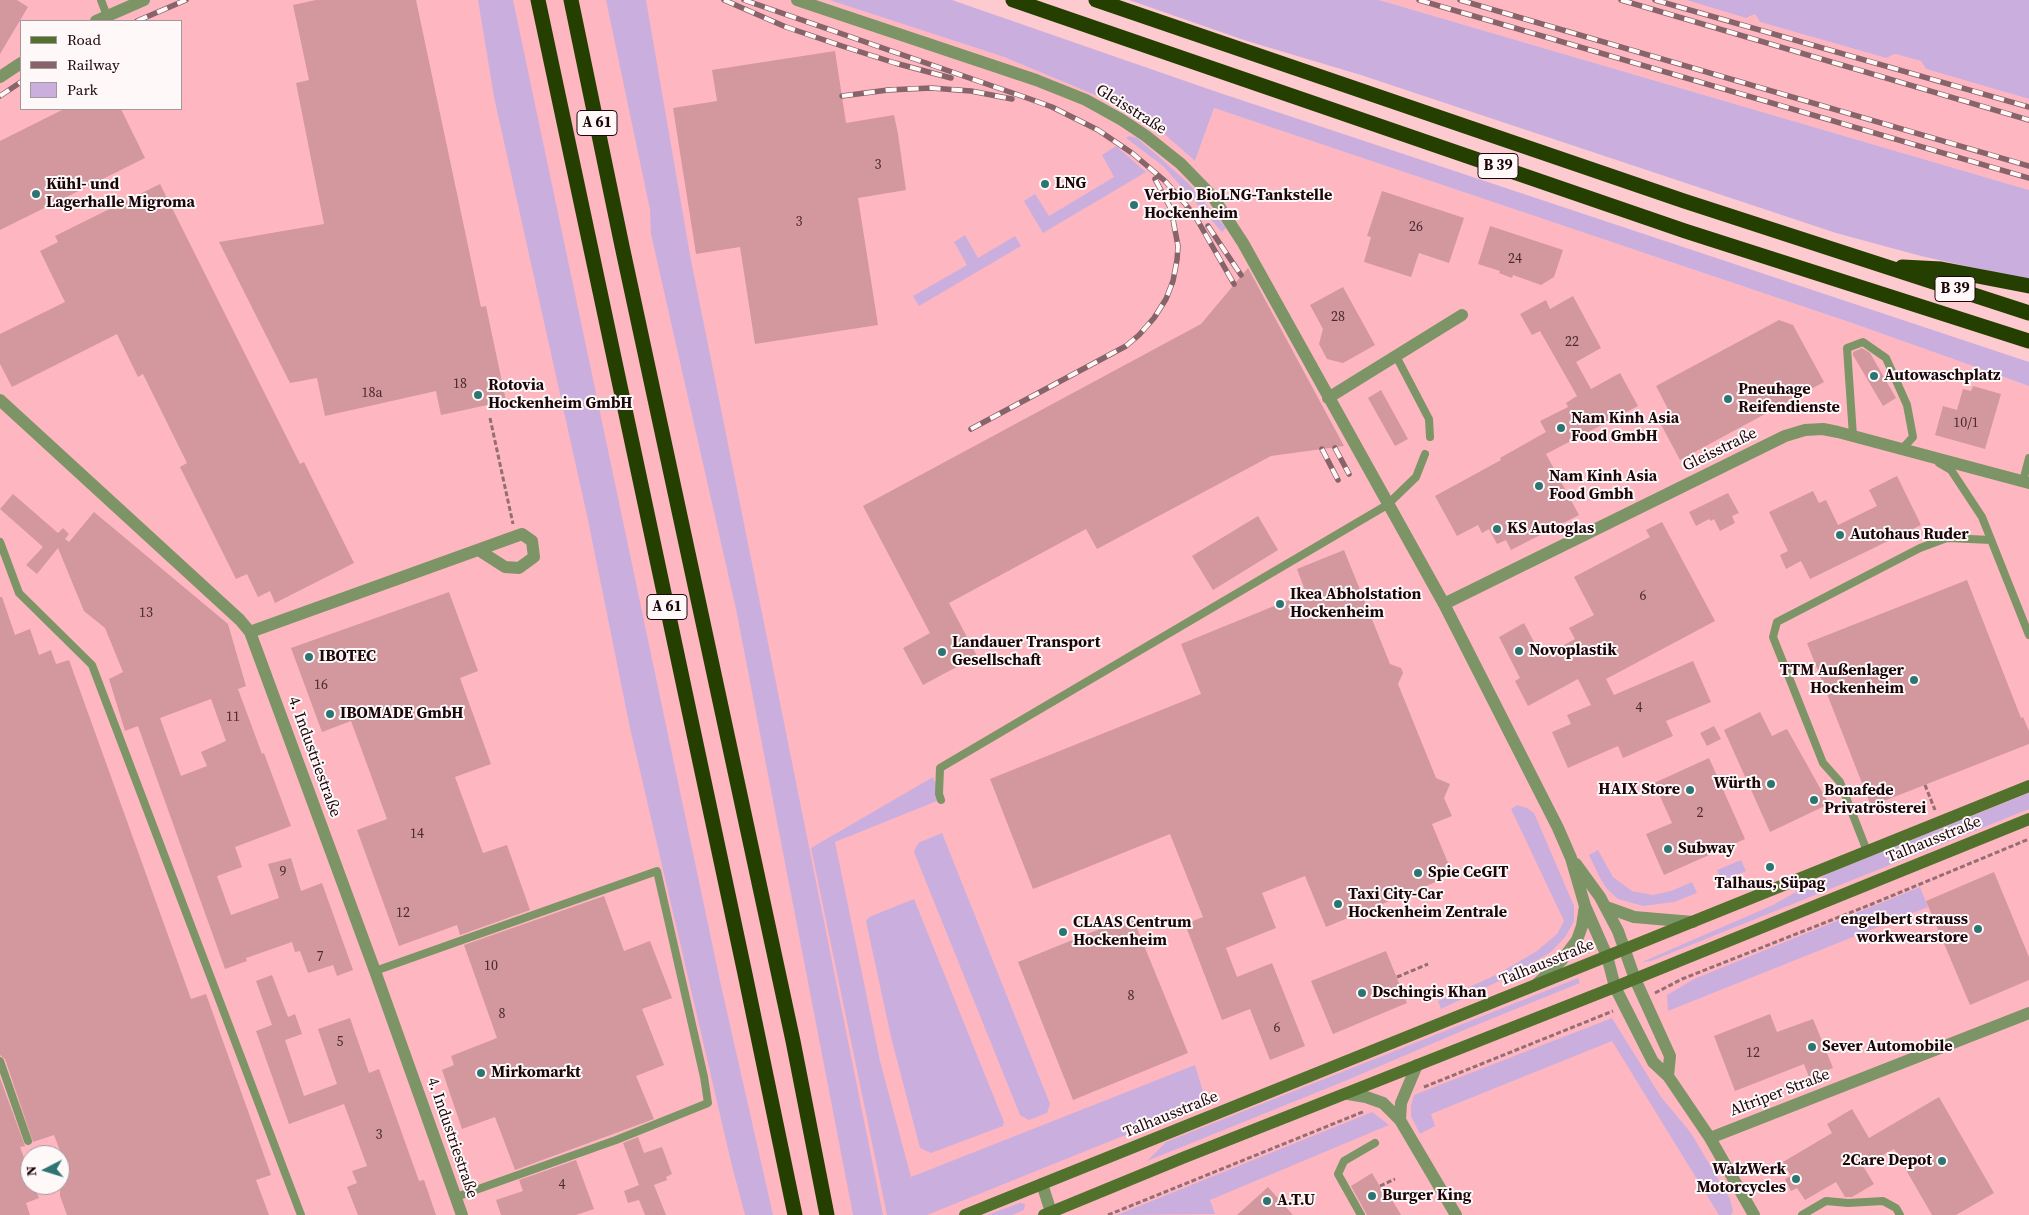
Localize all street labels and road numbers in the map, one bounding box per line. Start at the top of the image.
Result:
street label: Gleisstraße [1092,81,1170,139]
road number: A 61 [577,110,617,136]
road number: B 39 [1478,154,1518,178]
road number: B 39 [1935,276,1975,302]
street label: Gleisstraße [1680,424,1760,476]
road number: A 61 [647,594,687,620]
street label: 4. Industriestraße [283,694,345,820]
street label: Talhausstraße [1884,812,1984,868]
street label: Talhausstraße [1497,935,1597,991]
street label: Altriper Straße [1727,1065,1833,1121]
street label: 4. Industriestraße [422,1075,482,1201]
street label: Talhausstraße [1121,1087,1221,1143]

